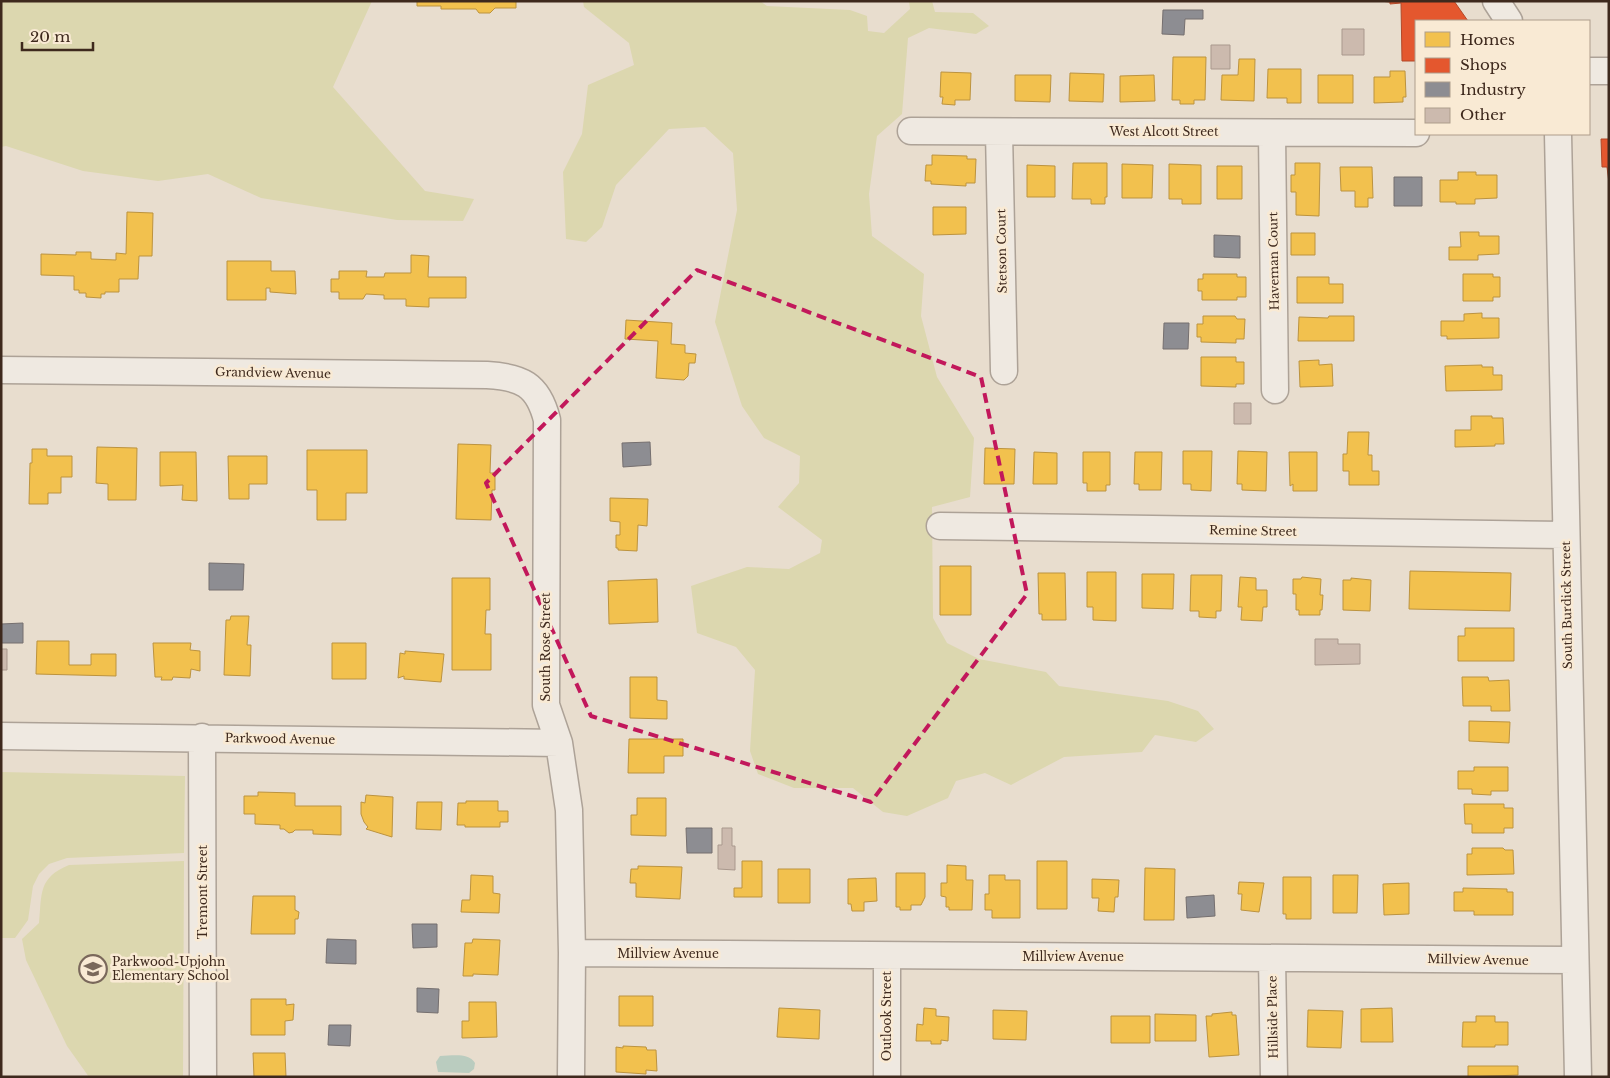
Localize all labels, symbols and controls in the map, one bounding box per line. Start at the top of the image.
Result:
scale bar [22,20,94,52]
legend [1415,20,1590,135]
text: 20 m [30,27,70,46]
text: Homes [1460,30,1515,49]
text: Shops [1460,55,1507,74]
text: Industry [1460,80,1526,99]
text: Other [1460,105,1507,124]
street label: West Alcott Street [1108,124,1219,139]
street label: Stetson Court [993,208,1010,293]
street label: Haveman Court [1265,211,1282,310]
street label: Grandview Avenue [215,364,331,381]
street label: Remine Street [1209,522,1298,539]
street label: South Burdick Street [1558,540,1575,669]
street label: South Rose Street [538,592,553,701]
street label: Parkwood Avenue [225,730,335,747]
street label: Tremont Street [195,844,210,939]
street label: Millview Avenue [617,946,719,961]
street label: Millview Avenue [1022,949,1124,964]
street label: Millview Avenue [1427,951,1529,968]
school or university icon: Parkwood-Upjohn Elementary School [78,954,108,984]
place label: Parkwood-Upjohn Elementary School [112,954,229,983]
street label: Outlook Street [879,970,894,1061]
street label: Hillside Place [1264,975,1281,1059]

